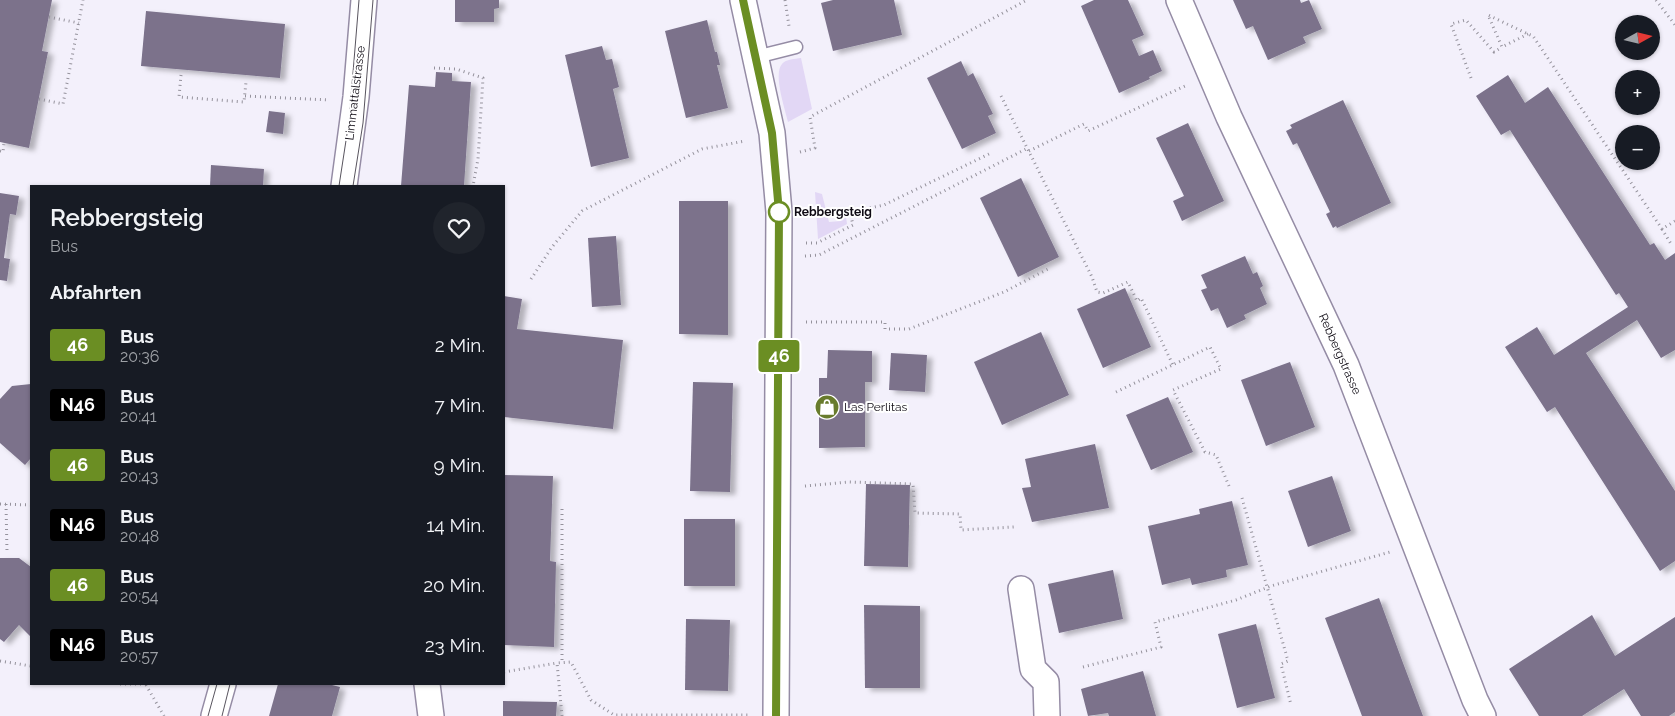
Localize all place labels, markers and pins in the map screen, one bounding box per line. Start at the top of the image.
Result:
marker: Rebbergsteig [768,201,790,223]
place label: Rebbergsteig [794,205,872,219]
shop icon: Las Perlitas [814,394,840,420]
place label: Las Perlitas [844,400,907,414]

